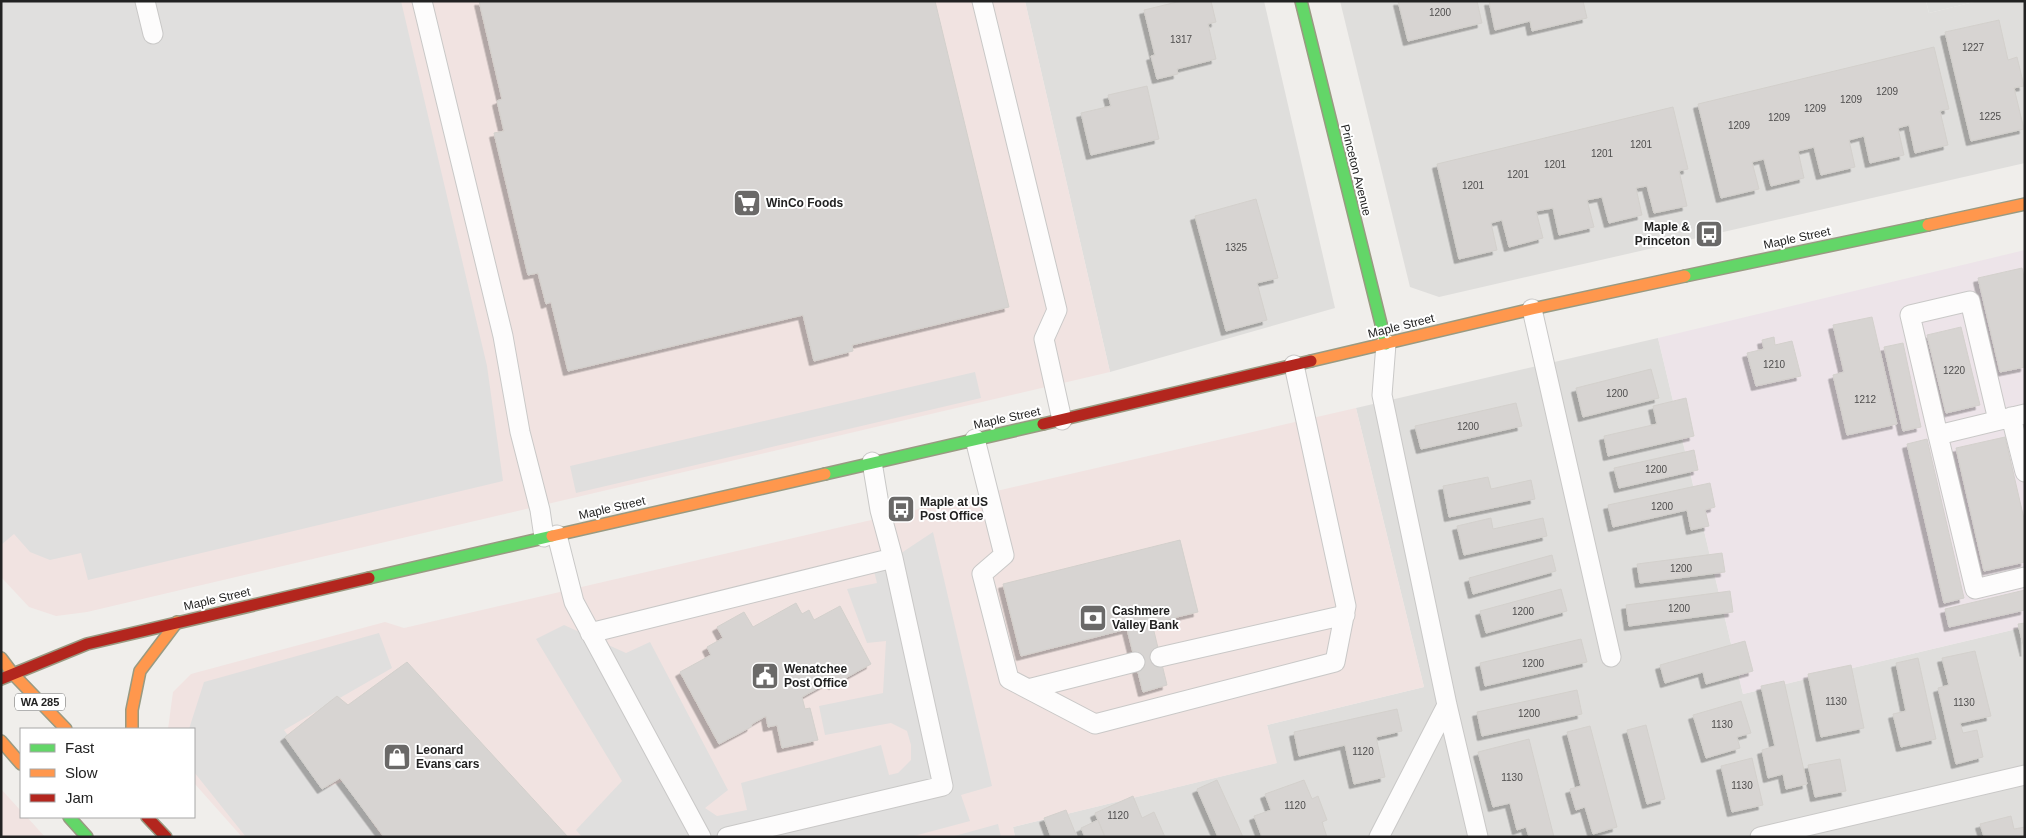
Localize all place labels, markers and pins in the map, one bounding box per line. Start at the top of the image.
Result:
supermarket icon: WinCo Foods [732,188,762,218]
place label: WinCo Foods [766,196,844,210]
bus stop icon: Maple & Princeton [1694,219,1724,249]
place label: Maple & Princeton [1635,220,1690,248]
bus stop icon: Maple at US Post Office [886,494,916,524]
place label: Maple at US Post Office [920,495,988,523]
bank icon: Cashmere Valley Bank [1078,603,1108,633]
place label: Cashmere Valley Bank [1112,604,1179,632]
public building icon: Wenatchee Post Office [750,661,780,691]
place label: Wenatchee Post Office [784,662,848,690]
shop icon: Leonard Evans cars [382,742,412,772]
place label: Leonard Evans cars [416,743,480,771]

